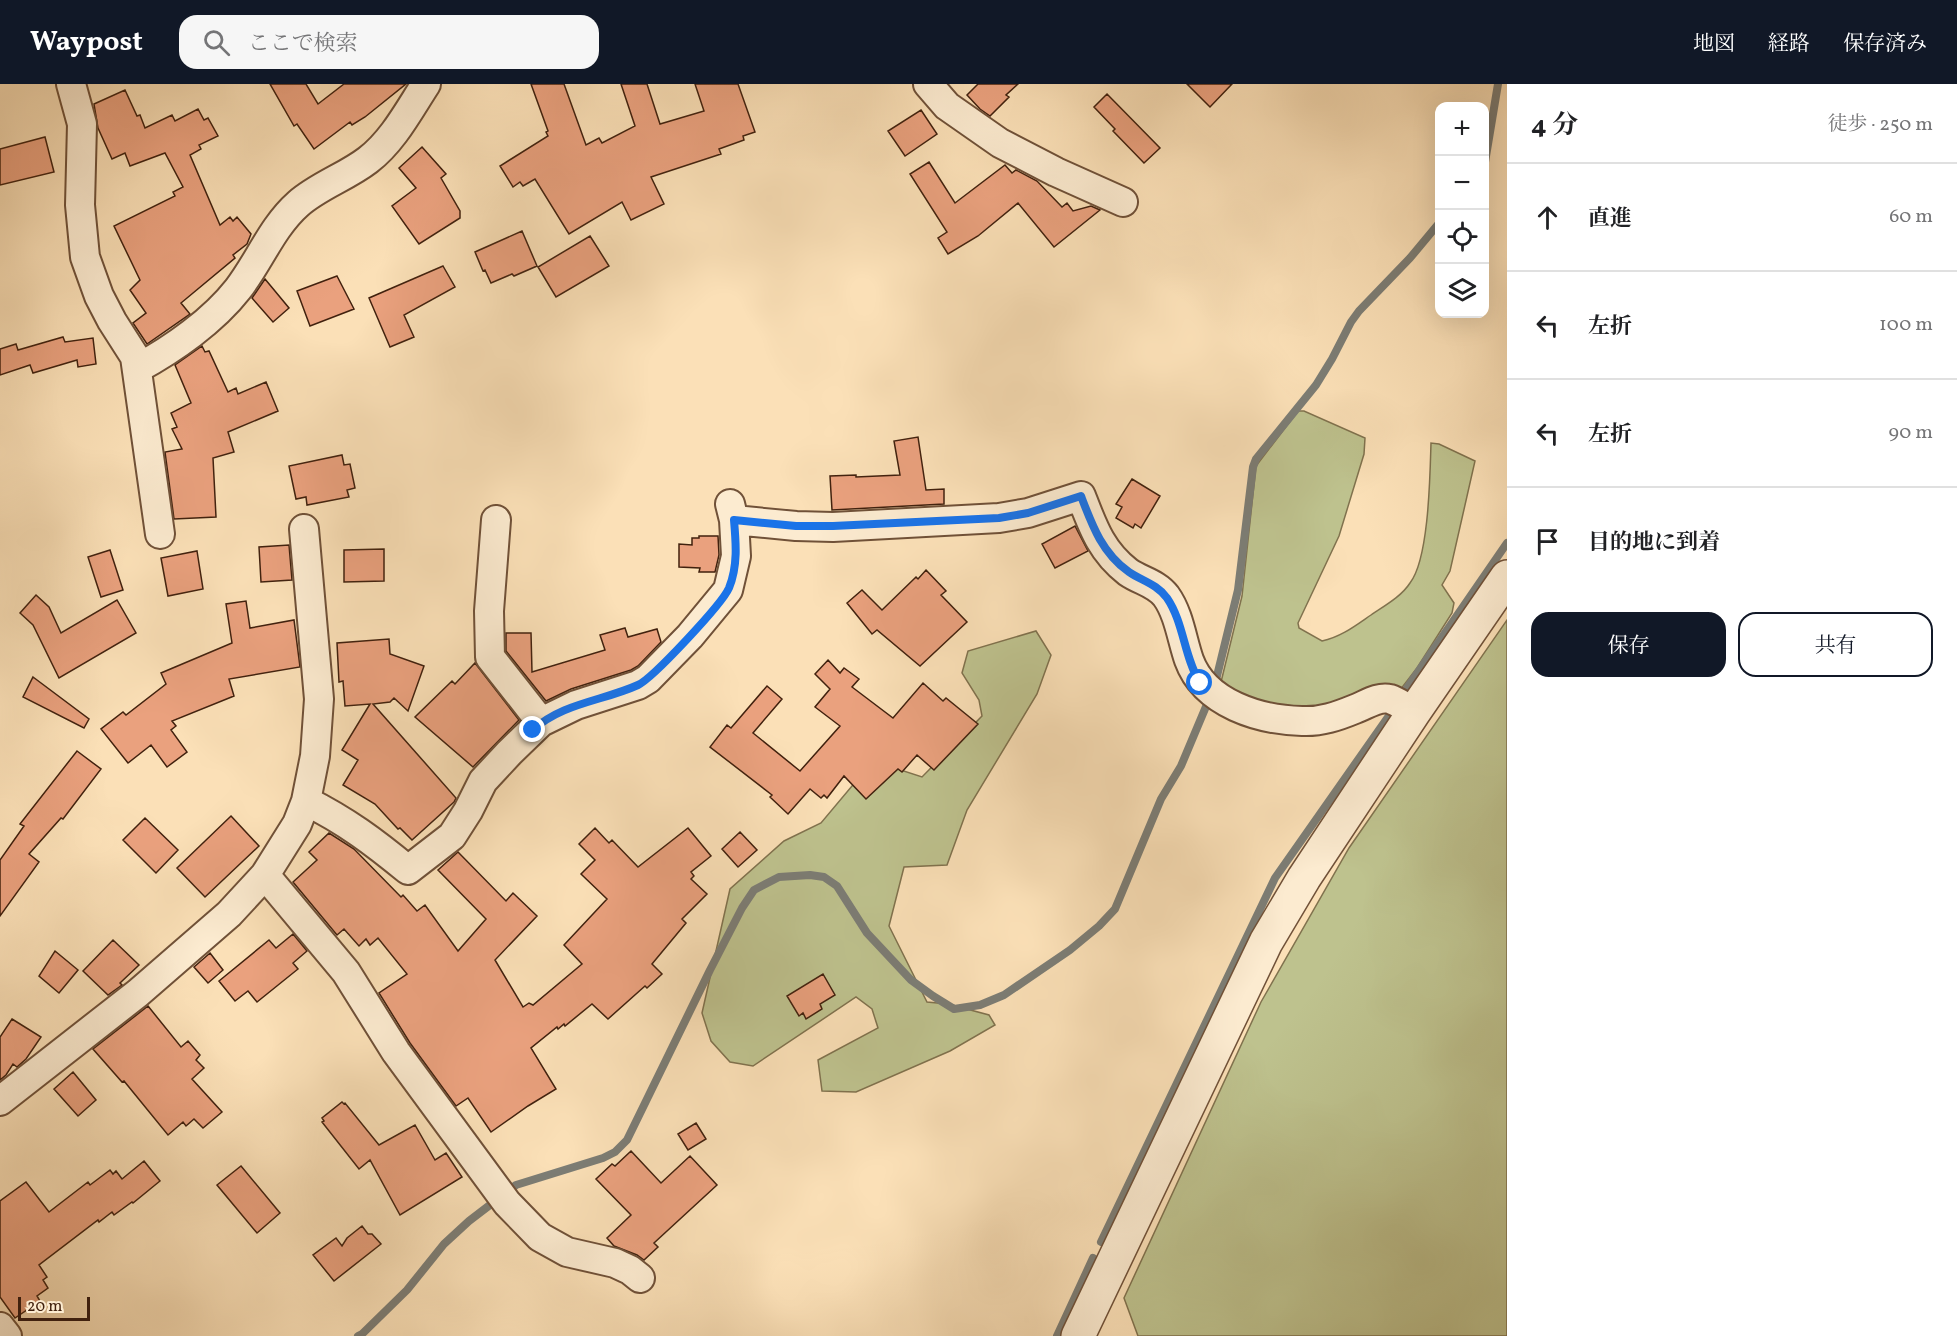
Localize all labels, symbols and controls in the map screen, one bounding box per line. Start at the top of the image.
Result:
search box [179,15,599,69]
text: Waypost [30,23,143,62]
icon: search [200,26,233,59]
text: ここで検索 [248,29,358,60]
text: 地図 [1693,30,1735,59]
text: 経路 [1768,30,1810,59]
text: 保存済み [1843,30,1927,59]
map controls [1435,102,1489,318]
button: + [1435,102,1489,156]
text: 4 分 [1531,108,1578,144]
text: 徒歩 · 250 m [1827,111,1933,139]
button: − [1435,156,1489,210]
icon: ahead [1531,201,1564,234]
text: 60 m [1889,203,1933,231]
text: 直進 [1588,204,1632,235]
button: locate [1435,210,1489,264]
button: layers [1435,264,1489,318]
icon: left [1531,309,1564,342]
text: 100 m [1879,311,1933,339]
text: 左折 [1588,312,1632,343]
icon: left [1531,417,1564,450]
text: 90 m [1889,419,1933,447]
text: 左折 [1588,420,1632,451]
icon: arrive [1531,525,1564,558]
text: 目的地に到着 [1588,528,1720,559]
button: 保存 [1531,612,1726,677]
button: 共有 [1738,612,1933,677]
route start [1186,669,1212,695]
route end [519,716,545,742]
scale bar [18,1294,90,1322]
text: 20 m [27,1296,62,1318]

